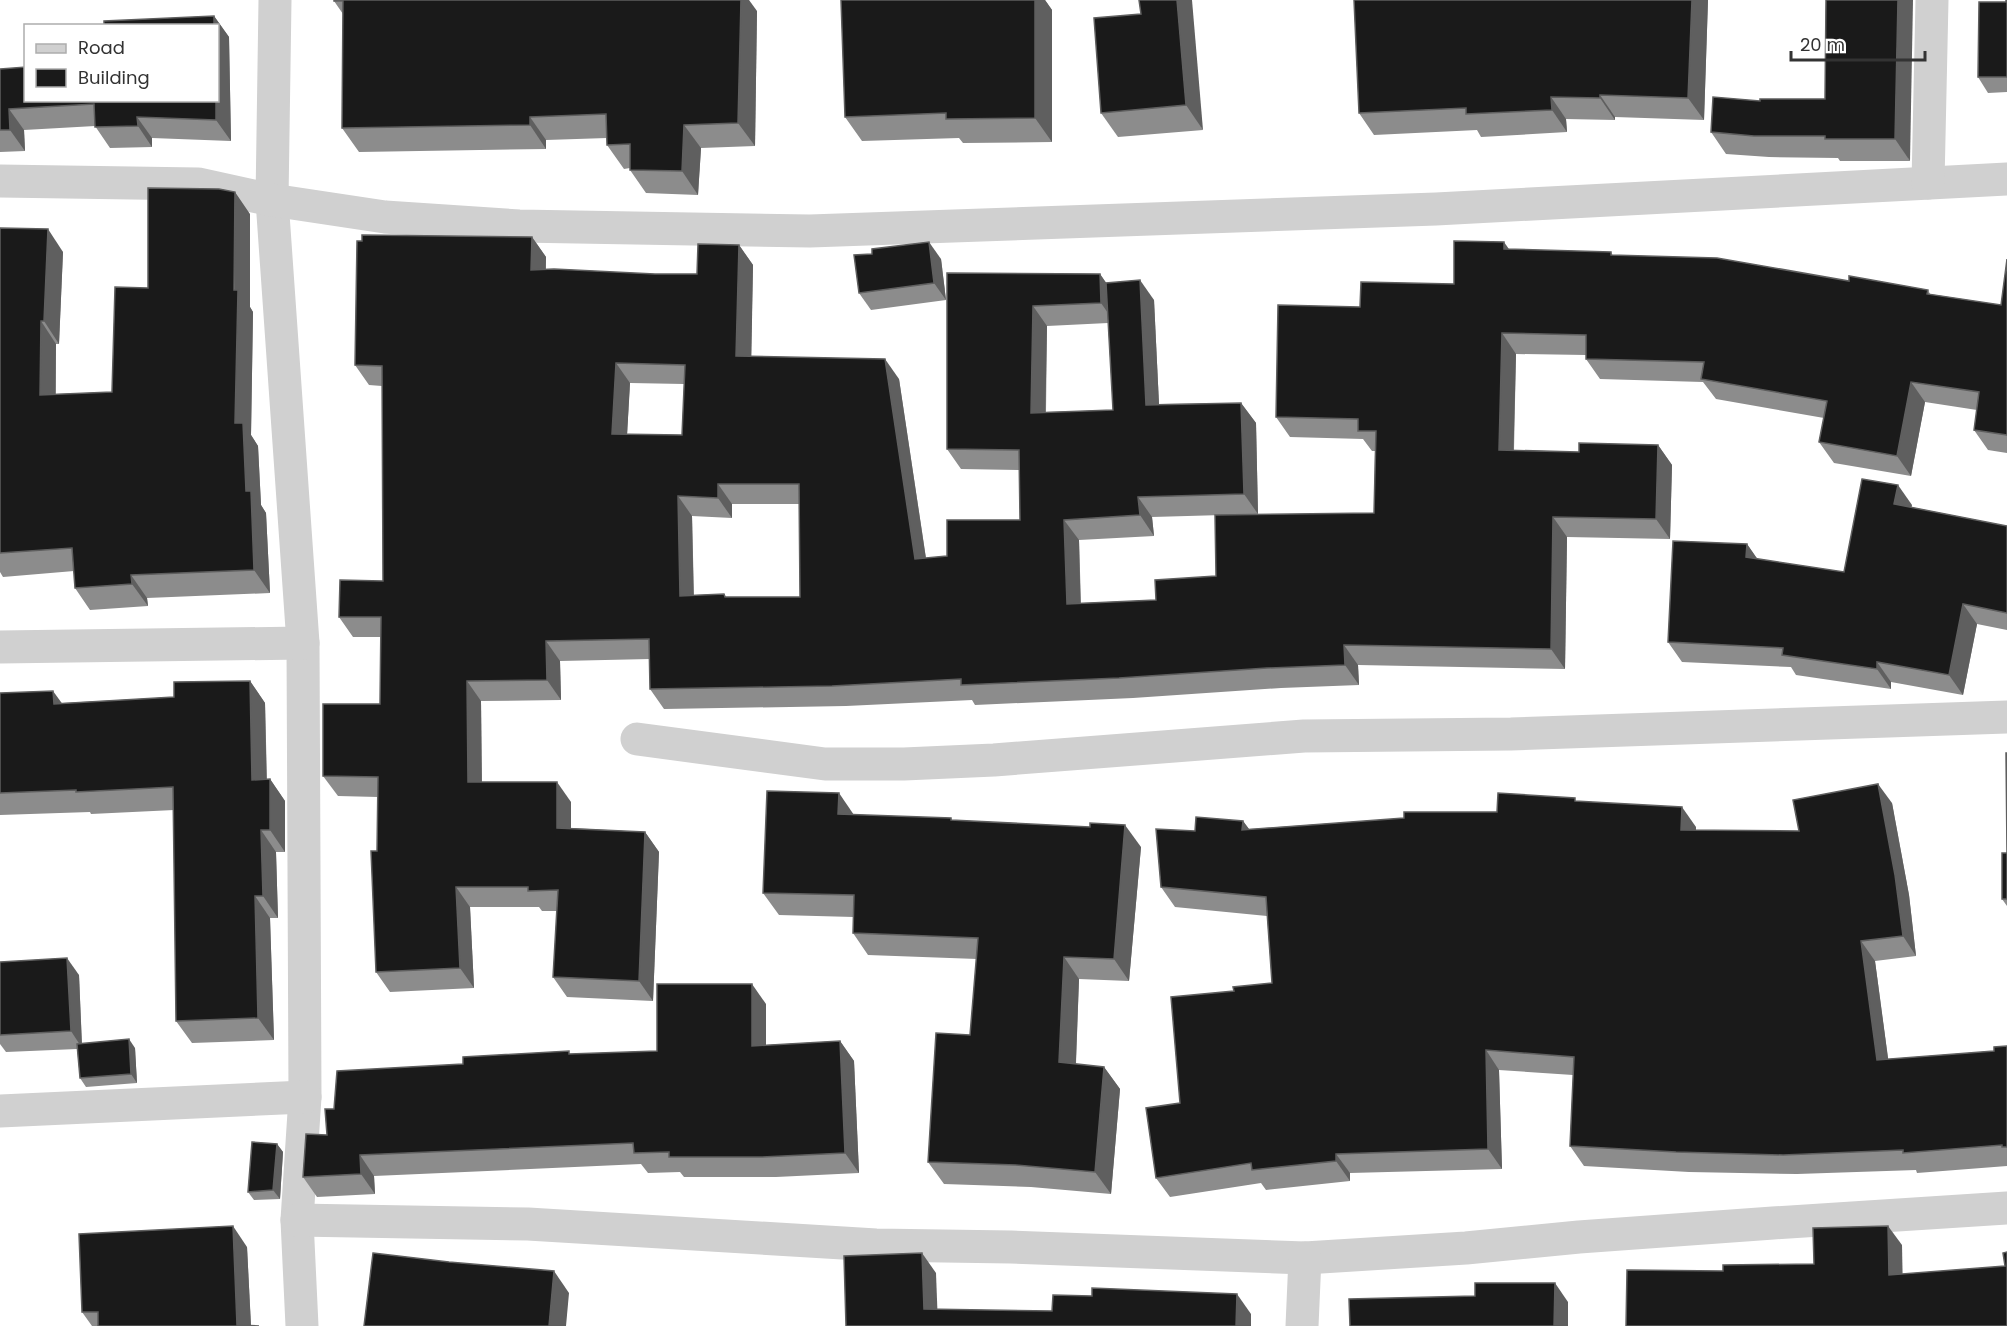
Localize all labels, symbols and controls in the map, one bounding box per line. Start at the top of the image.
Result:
legend [24,24,219,102]
scale bar [1791,24,1924,62]
text: 20 m [1800,32,1845,57]
text: Road [78,35,125,60]
text: Building [78,65,150,90]

